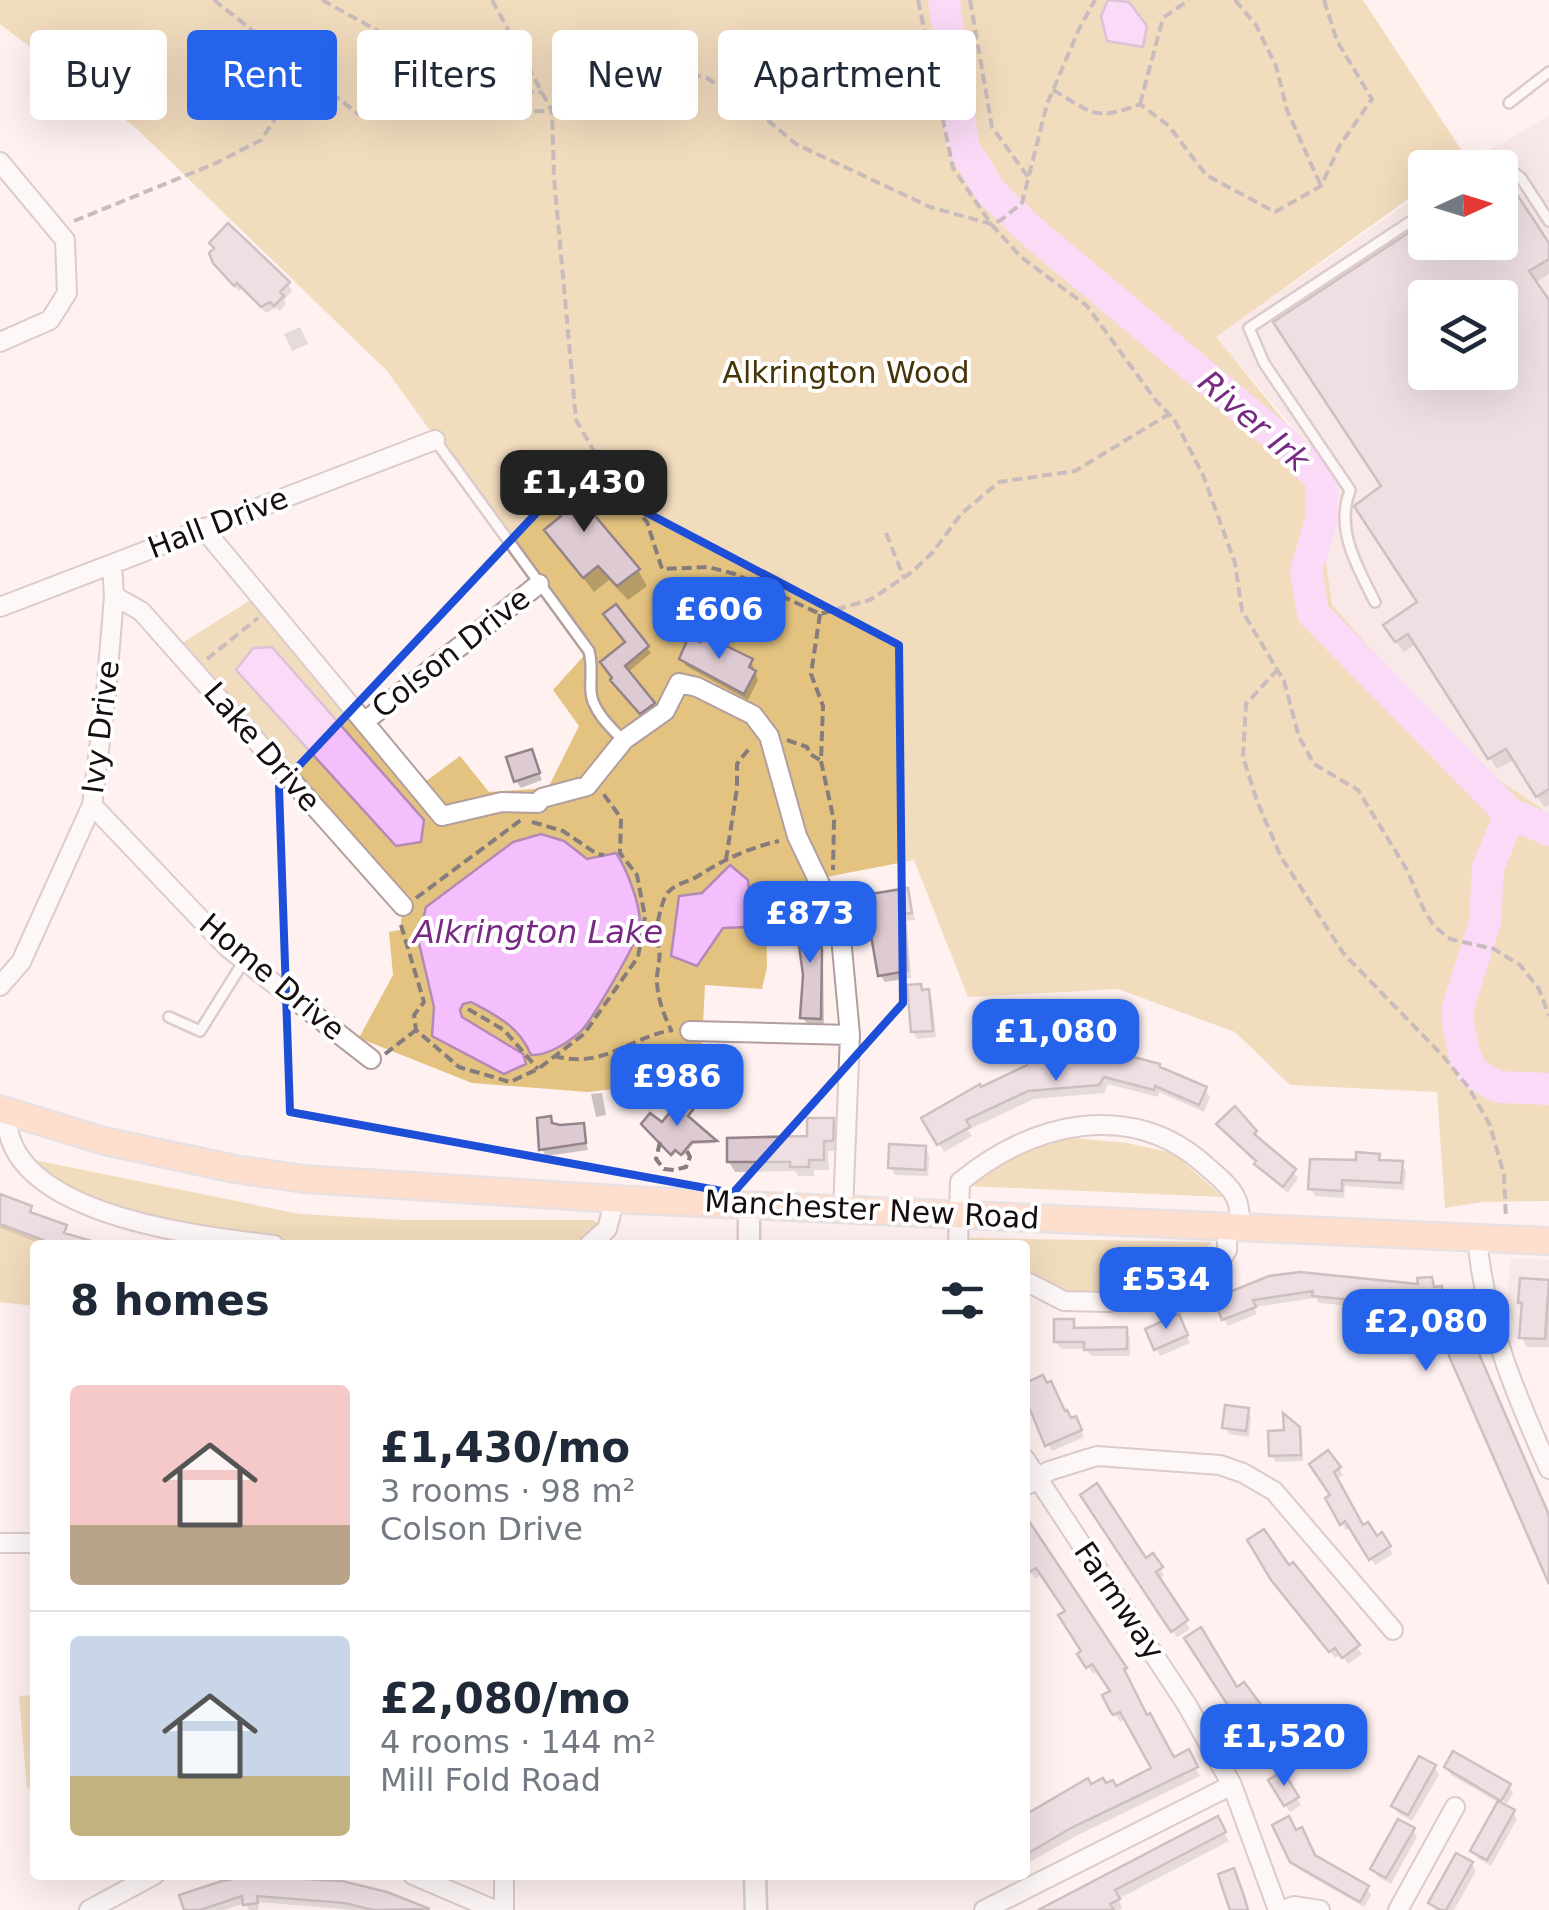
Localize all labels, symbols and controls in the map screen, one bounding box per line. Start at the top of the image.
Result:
chip: Buy [30,30,167,120]
chip: Rent [187,30,337,120]
chip: Filters [357,30,532,120]
chip: New [552,30,698,120]
chip: Apartment [718,30,976,120]
north arrow [1408,150,1518,260]
map controls [1408,150,1518,390]
button: layers [1408,280,1518,390]
park label: Alkrington Wood [722,355,970,390]
water label: River Irk [1191,363,1318,480]
pin: £1,430 [503,450,665,535]
text: £1,430 [522,463,646,501]
street label: Hall Drive [143,480,293,565]
pin: £606 [660,577,778,662]
street label: Colson Drive [365,580,536,725]
text: £606 [674,590,764,628]
street label: Ivy Drive [75,658,126,796]
street label: Lake Drive [197,675,328,818]
pin: £873 [751,881,869,966]
text: £873 [765,894,855,932]
street label: Home Drive [193,906,352,1047]
water label: Alkrington Lake [411,913,663,951]
pin: £1,080 [975,999,1137,1084]
text: £1,080 [994,1012,1118,1050]
pin: £986 [618,1044,736,1129]
text: £986 [632,1057,722,1095]
street label: Manchester New Road [704,1183,1040,1236]
pin: £534 [1107,1247,1225,1332]
text: £534 [1121,1260,1211,1298]
icon: filters [935,1273,990,1328]
text: 8 homes [70,1276,270,1325]
pin: £2,080 [1345,1289,1507,1374]
text: £2,080 [1364,1302,1488,1340]
text: £1,430/mo [380,1423,630,1472]
icon: home [150,1425,270,1545]
text: 3 rooms · 98 m² [380,1472,635,1510]
text: Colson Drive [380,1510,583,1548]
street label: Farmway [1067,1535,1172,1666]
text: £2,080/mo [380,1674,630,1723]
icon: home [150,1676,270,1796]
pin: £1,520 [1203,1704,1365,1789]
text: £1,520 [1222,1717,1346,1755]
text: 4 rooms · 144 m² [380,1723,656,1761]
text: Mill Fold Road [380,1761,601,1799]

